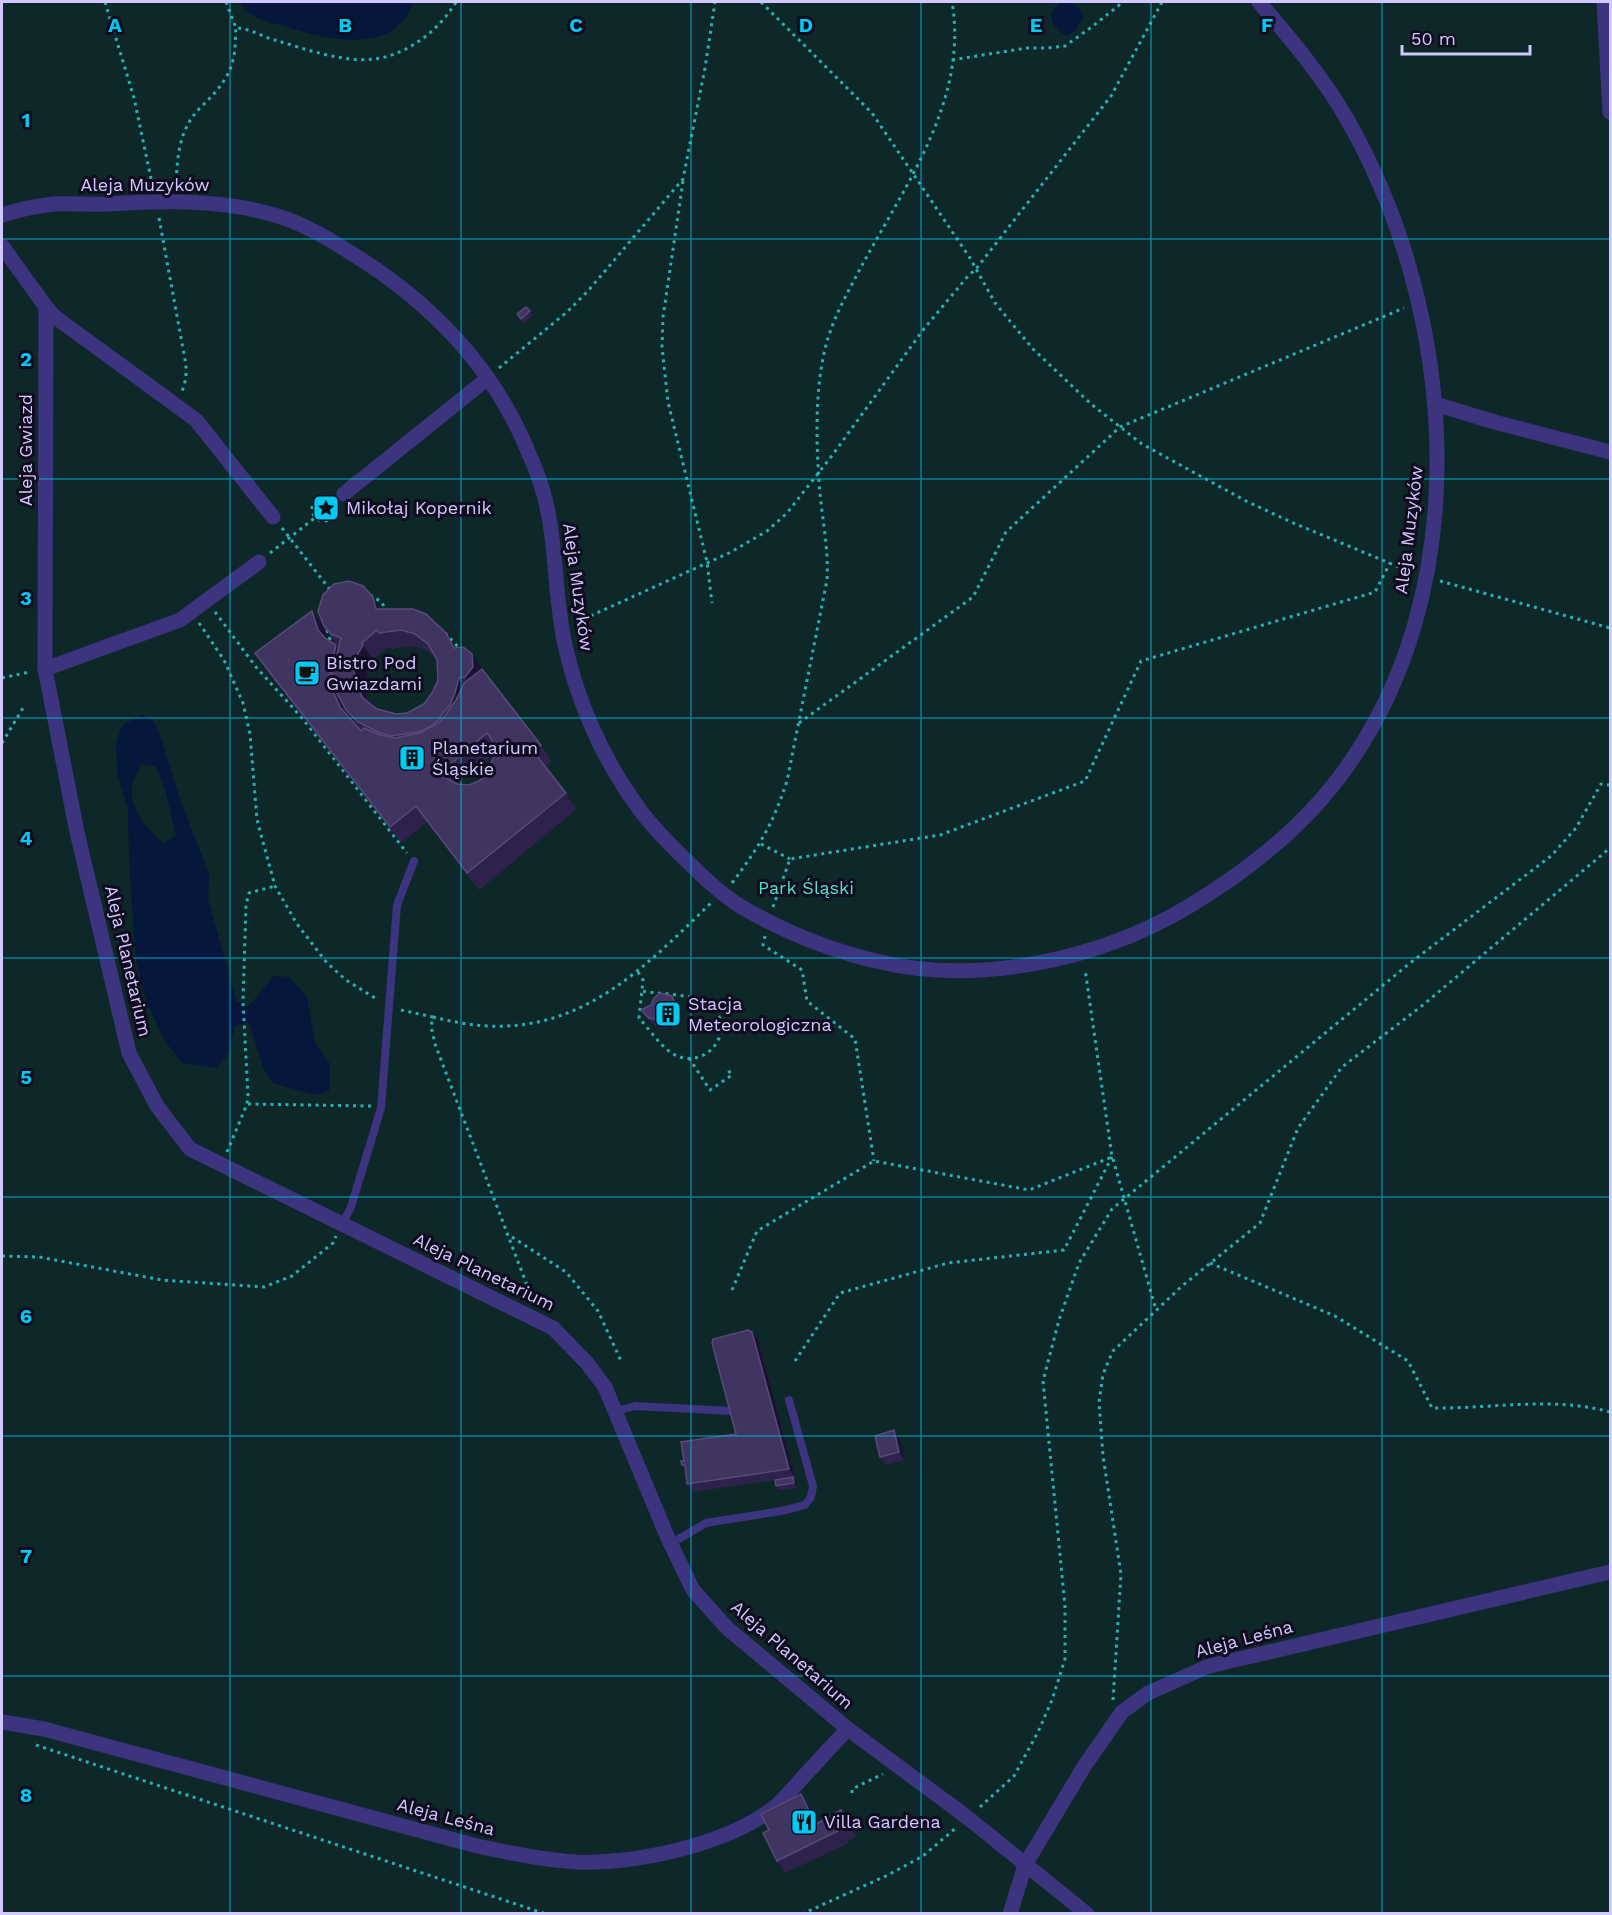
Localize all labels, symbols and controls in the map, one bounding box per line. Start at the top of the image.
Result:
text: A [108,13,122,37]
text: B [338,13,352,37]
text: C [569,13,583,37]
text: D [799,13,813,37]
text: E [1030,13,1042,37]
text: F [1261,13,1273,37]
scale bar [1402,18,1530,56]
text: 50 m [1411,28,1456,49]
text: 1 [22,108,30,132]
street label: Aleja Muzyków [80,174,210,195]
text: 2 [20,347,32,371]
street label: Aleja Gwiazd [15,394,36,506]
street label: Aleja Muzyków [1390,465,1427,595]
place icon: Mikołaj Kopernik [311,493,341,523]
place label: Mikołaj Kopernik [346,497,492,518]
street label: Aleja Muzyków [559,522,598,652]
text: 3 [20,586,32,610]
place label: Bistro Pod Gwiazdami [326,652,422,694]
cafe icon: Bistro Pod Gwiazdami [292,658,322,688]
place label: Planetarium Śląskie [432,737,538,779]
building icon: Planetarium Śląskie [397,743,427,773]
text: 4 [20,826,33,850]
park label: Park Śląski [758,877,854,898]
street label: Aleja Planetarium [101,883,156,1039]
place label: Stacja Meteorologiczna [688,993,832,1035]
building icon: Stacja Meteorologiczna [653,999,683,1029]
text: 5 [20,1065,32,1089]
street label: Aleja Planetarium [410,1228,558,1315]
text: 6 [20,1304,32,1328]
text: 7 [20,1544,32,1568]
street label: Aleja Planetarium [727,1596,858,1713]
street label: Aleja Leśna [1193,1615,1295,1662]
text: 8 [20,1783,32,1807]
street label: Aleja Leśna [395,1793,497,1840]
restaurant icon: Villa Gardena [789,1807,819,1837]
place label: Villa Gardena [824,1811,941,1832]

